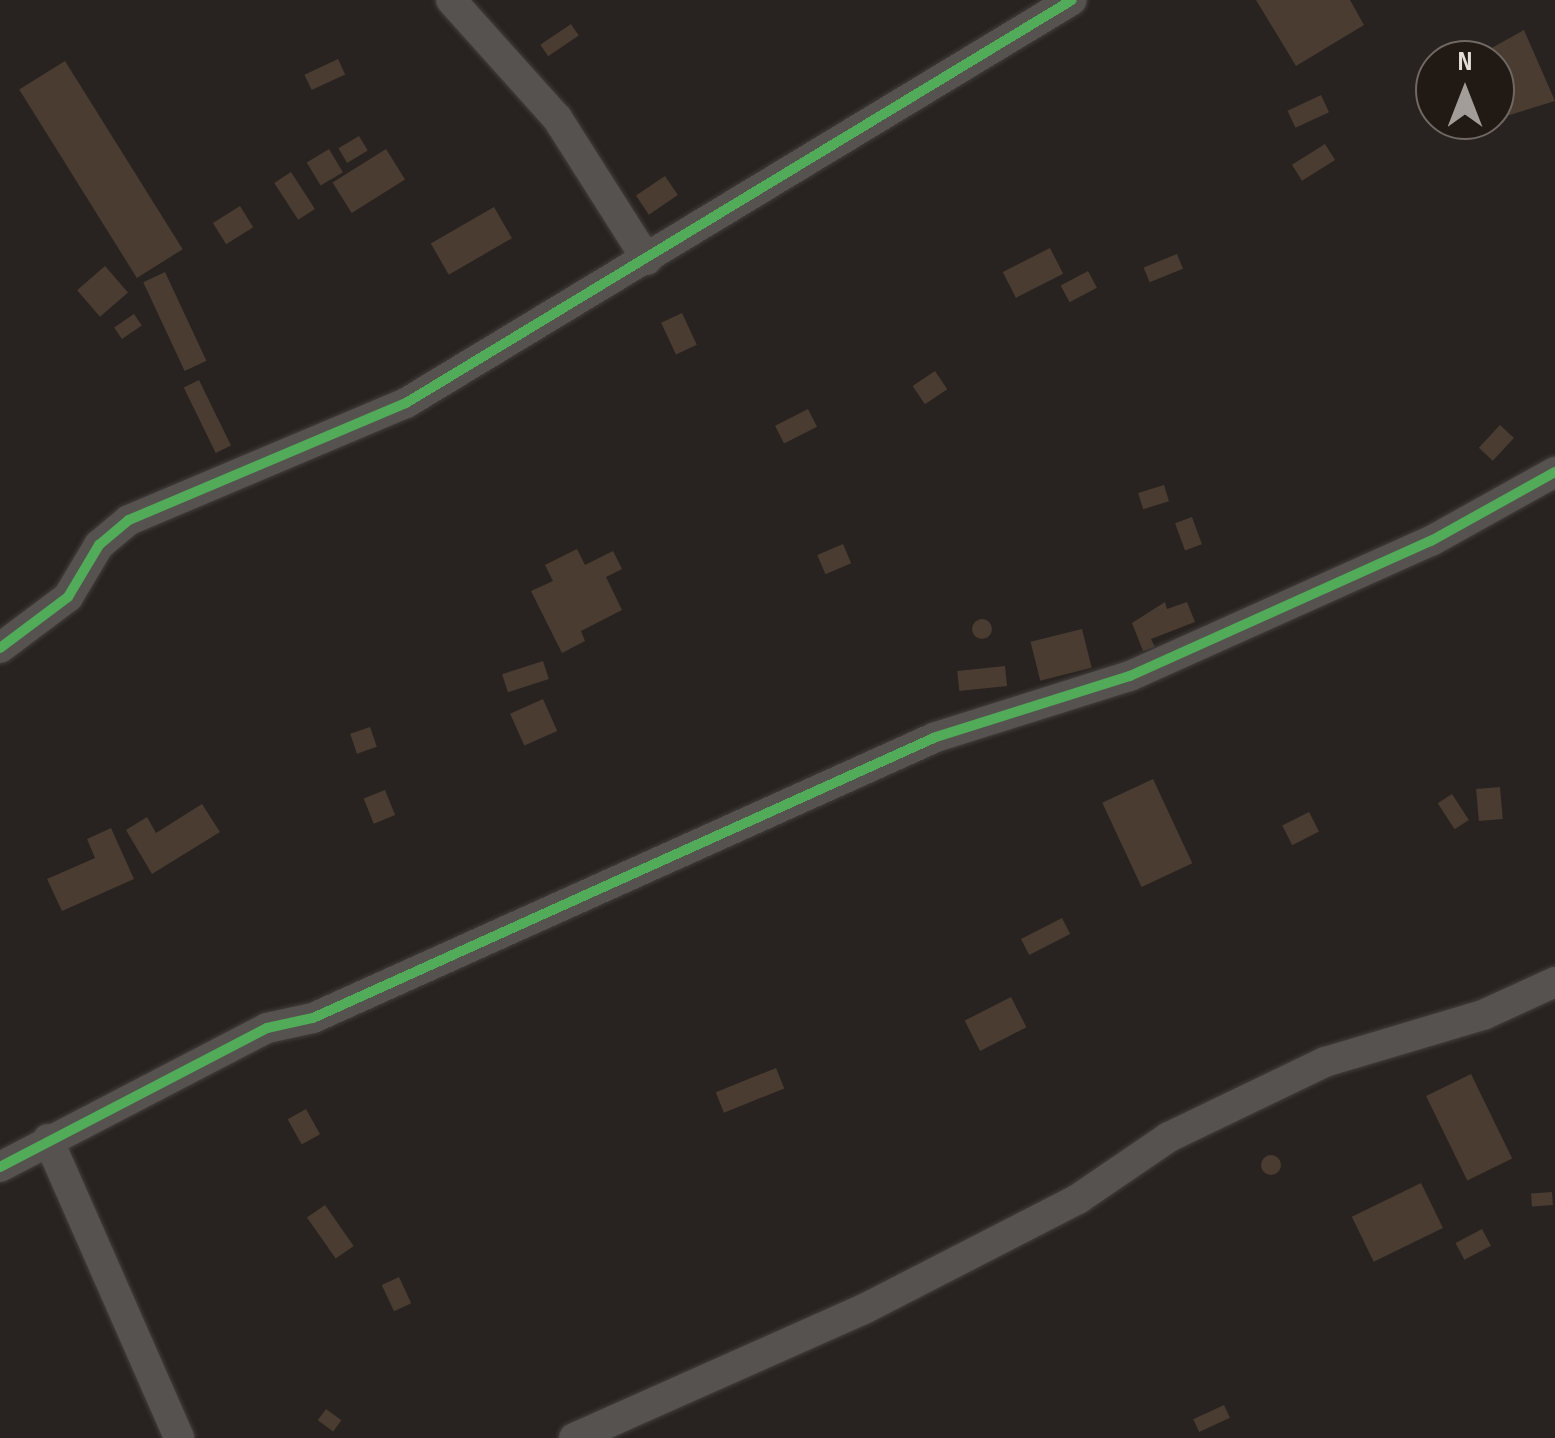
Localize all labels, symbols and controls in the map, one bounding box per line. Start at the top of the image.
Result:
north arrow [1415,40,1515,140]
text: N [1458,45,1472,78]

